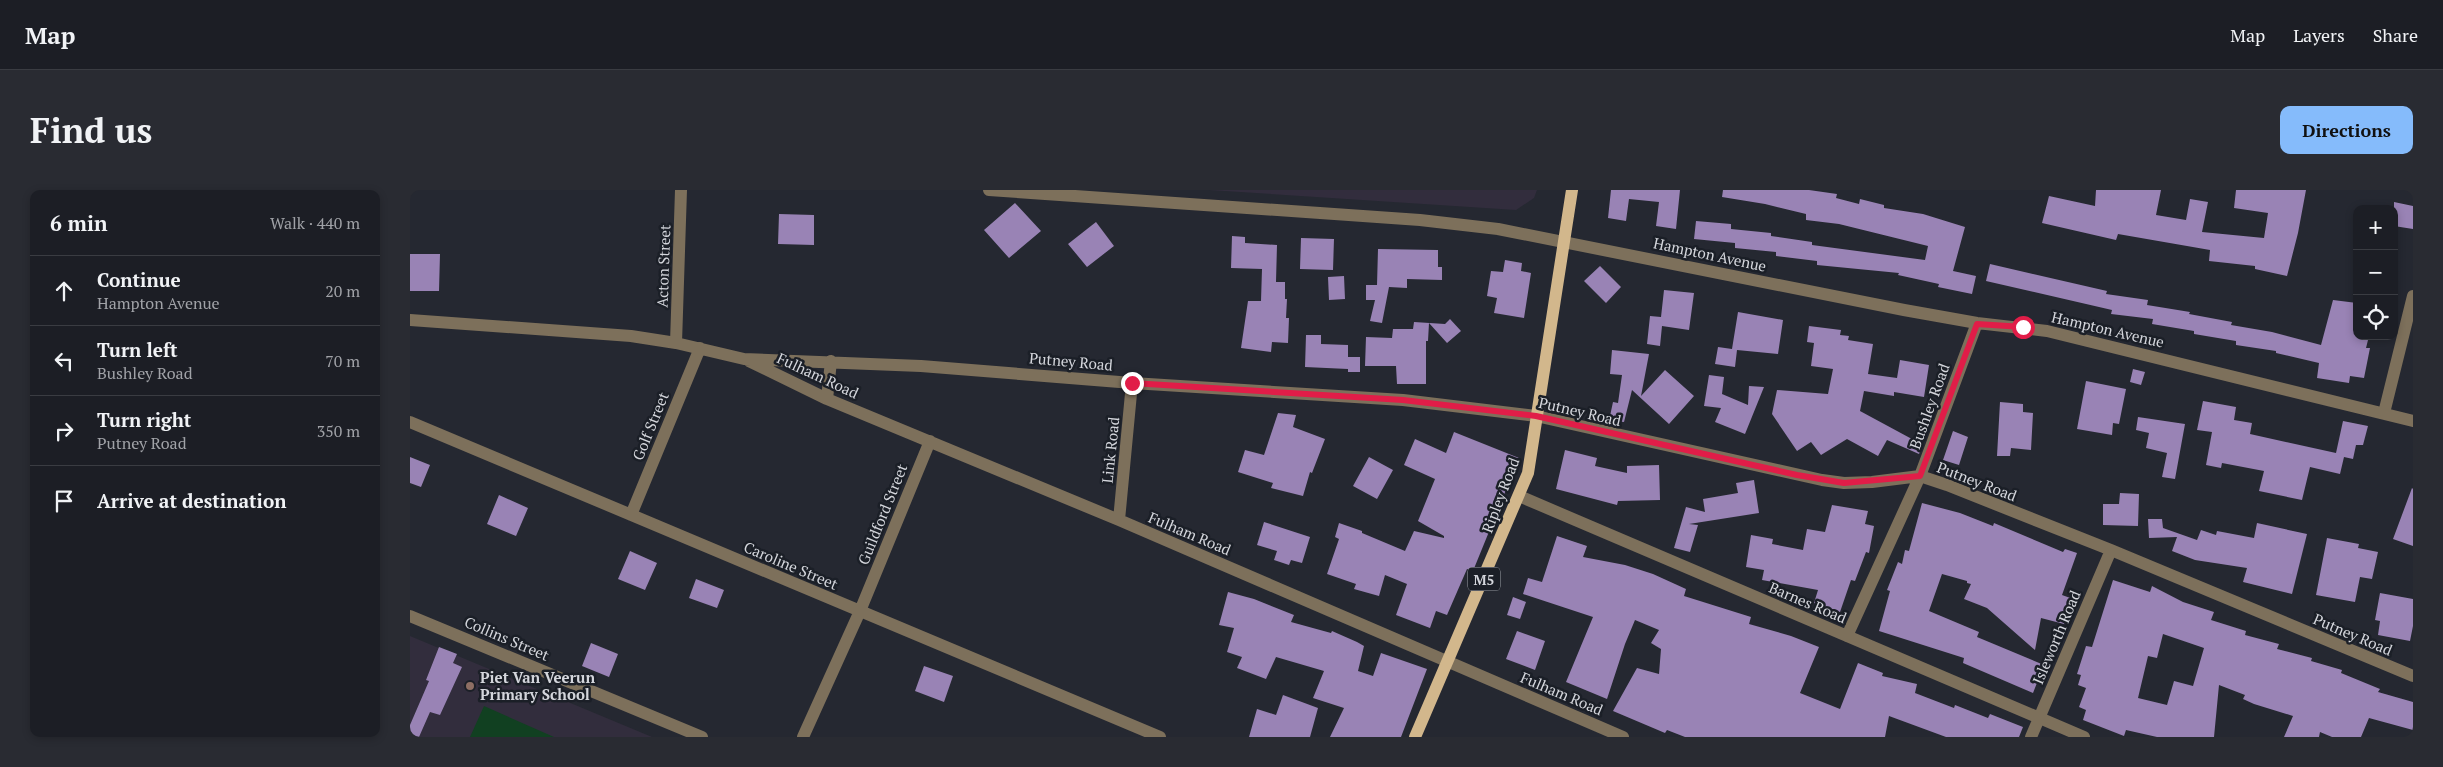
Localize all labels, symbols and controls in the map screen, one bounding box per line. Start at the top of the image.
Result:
text: Map [25,19,75,51]
text: Map [2230,23,2265,47]
text: Layers [2293,23,2345,47]
text: Share [2373,23,2418,47]
button: Directions [2280,106,2413,154]
text: Find us [30,107,152,153]
map controls [2353,205,2398,340]
button: + [2353,205,2398,250]
text: 6 min [50,209,107,237]
text: Walk · 440 m [270,212,360,234]
street label: Acton Street [652,224,674,308]
street label: Hampton Avenue [1652,232,1768,276]
button: − [2353,250,2398,295]
text: Continue [97,267,181,292]
icon: ahead [50,277,78,305]
text: 20 m [325,280,360,302]
text: Hampton Avenue [97,292,220,314]
button: locate [2353,295,2398,340]
street label: Hampton Avenue [2050,306,2166,352]
route start [2012,316,2035,339]
text: Turn left [97,337,178,362]
icon: left [50,347,78,375]
street label: Fulham Road [774,347,862,403]
street label: Putney Road [1028,347,1114,375]
text: 70 m [325,350,360,372]
street label: Bushley Road [1904,360,1954,452]
text: Bushley Road [97,362,193,384]
route end [1121,372,1144,395]
street label: Golf Street [627,389,673,463]
street label: Putney Road [1537,392,1623,430]
text: Turn right [97,407,191,432]
street label: Link Road [1097,416,1123,484]
icon: right [50,417,78,445]
text: 350 m [317,420,360,442]
text: Putney Road [97,432,187,454]
street label: Ripley Road [1477,455,1523,535]
street label: Putney Road [1934,457,2020,505]
street label: Guildford Street [853,460,912,567]
icon: arrive [50,487,78,515]
text: Arrive at destination [97,488,286,513]
street label: Fulham Road [1146,507,1234,559]
street label: Caroline Street [741,536,842,594]
road number: M5 [1468,568,1500,590]
street label: Barnes Road [1766,577,1850,627]
street label: Isleworth Road [2027,587,2085,687]
street label: Putney Road [2310,608,2396,660]
street label: Collins Street [462,611,553,665]
place label: Piet Van Veerun Primary School [480,667,595,704]
street label: Fulham Road [1518,667,1606,719]
marker: Piet Van Veerun Primary School [464,680,476,692]

